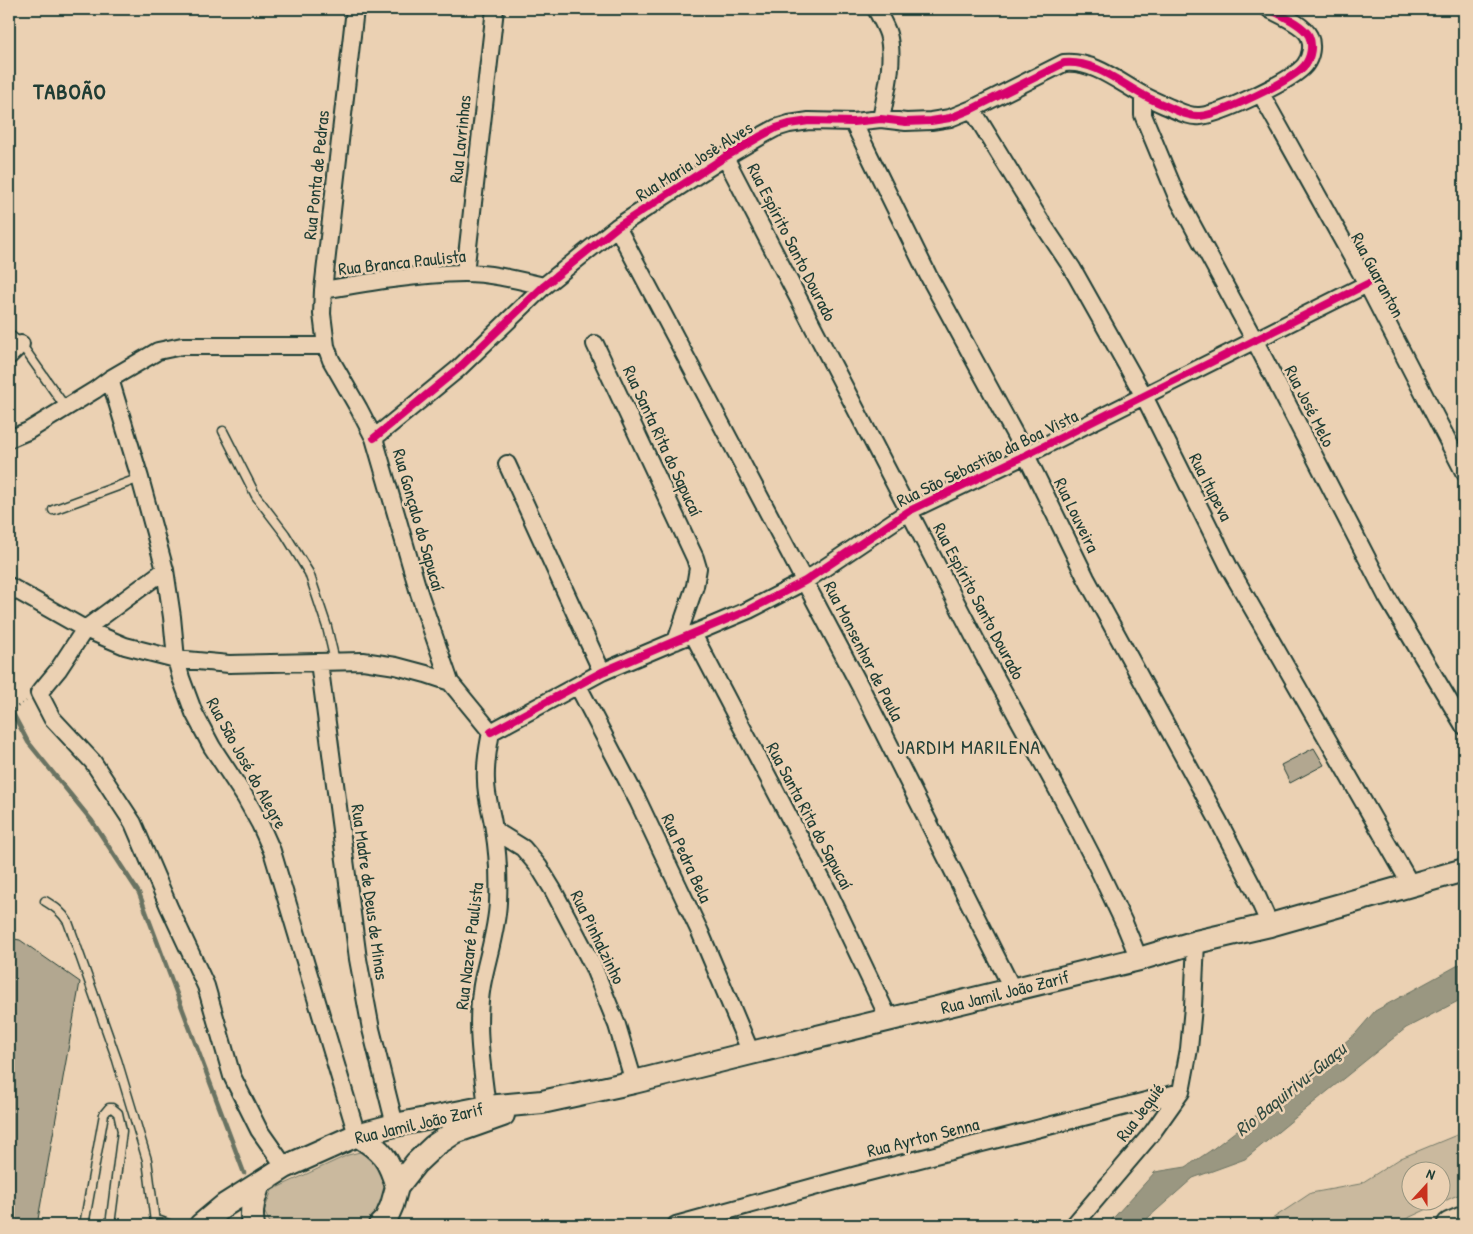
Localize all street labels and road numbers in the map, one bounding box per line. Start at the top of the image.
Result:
street label: Rua Lavrinhas [443,94,477,184]
street label: Rua Ponta de Pedras [297,109,335,241]
street label: Rua Maria Josè Alves [631,115,757,207]
street label: Rua Espírito Santo Dourado [741,159,843,325]
street label: Rua Guaranton [1345,228,1411,322]
street label: Rua Branca Paulista [337,243,467,281]
street label: Rua José Melo [1279,361,1341,451]
street label: Rua Santa Rita do Sapucaí [617,362,709,520]
street label: Rua São Sebastião da Boa Vista [892,403,1082,513]
street label: Rua Gonçalo do Sapucaí [387,446,451,594]
street label: Rua Itupeva [1183,449,1239,525]
street label: Rua Louveira [1048,474,1106,556]
street label: Rua Espírito Santo Dourado [927,518,1031,684]
street label: Rua Monsenhor de Paula [818,577,910,725]
street label: Rua São José do Alegre [201,693,293,833]
street label: Rua Santa Rita do Sapucaí [761,738,859,894]
street label: Rua Madre de Deus de Minas [345,803,395,981]
street label: Rua Pedra Bela [655,809,719,907]
street label: Rua Nazaré Paulista [449,881,489,1011]
street label: Rua Pinhalzinho [565,886,631,988]
street label: Rua Jamil João Zarif [938,964,1072,1020]
street label: Rua Jequié [1110,1078,1170,1146]
street label: Rua Jamil João Zarif [352,1096,486,1150]
street label: Rua Ayrton Senna [864,1111,982,1163]

